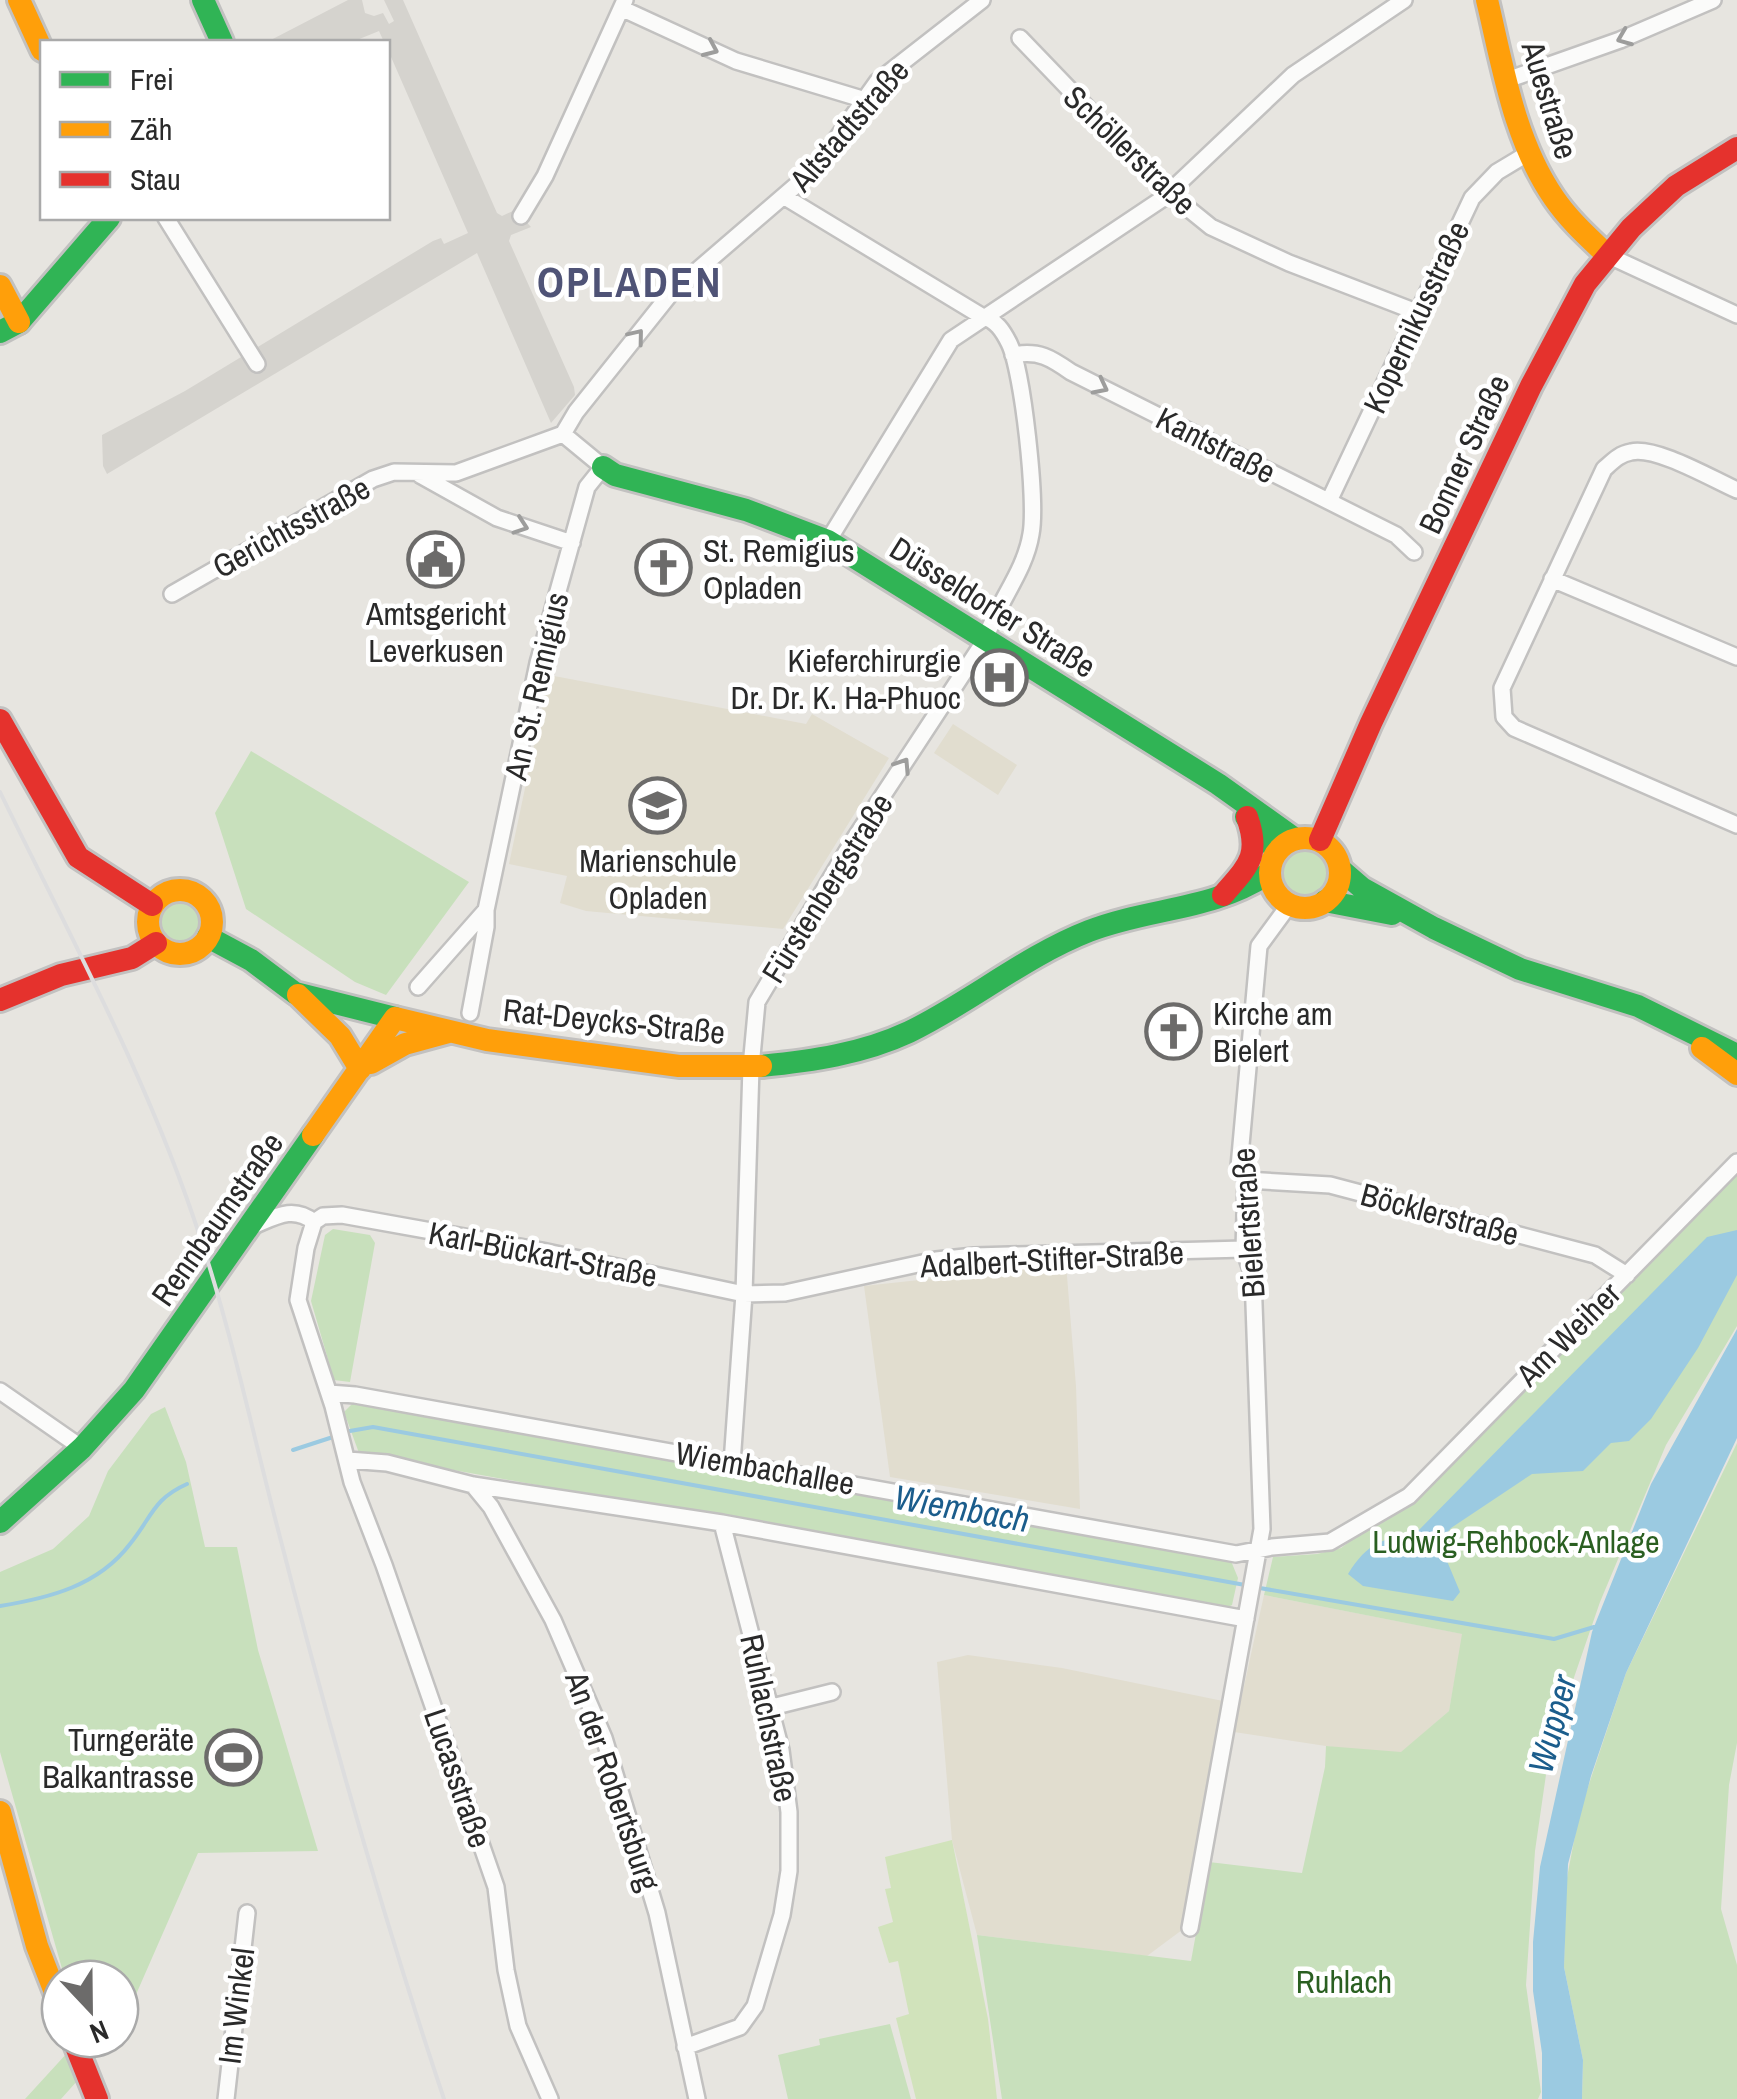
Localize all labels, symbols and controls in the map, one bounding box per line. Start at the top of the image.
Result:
one-way arrow [1616,27,1633,47]
street label: Auestraße [1511,35,1588,164]
one-way arrow [701,37,719,57]
legend [40,40,390,220]
street label: Altstadtstraße [779,50,918,201]
text: Frei [130,59,174,99]
street label: Schöllerstraße [1054,76,1206,224]
text: Zäh [130,109,172,149]
text: Stau [130,159,181,199]
street label: Kopernikusstraße [1353,214,1479,420]
district label: OPLADEN [537,254,723,310]
one-way arrow [625,330,643,348]
street label: Bonner Straße [1408,368,1520,540]
one-way arrow [1091,375,1109,395]
street label: Kantstraße [1149,397,1283,493]
street label: Gerichtsstraße [205,466,377,588]
one-way arrow [511,514,528,534]
street label: Düsseldorfer Straße [882,527,1104,687]
public building icon: Amtsgericht Leverkusen [406,529,466,589]
place label: St. Remigius Opladen [703,529,855,609]
church icon: St. Remigius Opladen [634,538,694,598]
street label: An St. Remigius [493,588,578,785]
place label: Amtsgericht Leverkusen [365,592,506,672]
place label: Kieferchirurgie Dr. Dr. K. Ha-Phuoc [731,639,961,719]
hospital icon: Kieferchirurgie Dr. Dr. K. Ha-Phuoc [970,648,1030,708]
one-way arrow [891,757,909,776]
school or university icon: Marienschule Opladen [628,776,688,836]
street label: Fürstenbergstraße [752,785,902,991]
place label: Marienschule Opladen [579,839,737,919]
street label: Rat-Deycks-Straße [501,988,727,1054]
place label: Kirche am Bielert [1213,992,1333,1072]
church icon: Kirche am Bielert [1144,1001,1204,1061]
street label: Rennbaumstraße [141,1124,293,1314]
street label: Bielertstraße [1221,1147,1275,1299]
street label: Böcklerstraße [1356,1172,1524,1256]
street label: Karl-Bückart-Straße [425,1211,661,1297]
street label: Adalbert-Stifter-Straße [918,1231,1185,1287]
street label: Am Weiher [1506,1272,1630,1396]
street label: Wiembachallee [672,1431,858,1505]
water label: Wiembach [891,1473,1033,1543]
park label: Ludwig-Rehbock-Anlage [1372,1520,1660,1563]
street label: Ruhlachstraße [730,1630,808,1806]
street label: An der Robertsburg [555,1665,671,1897]
water label: Wupper [1516,1668,1588,1778]
street label: Lucasstraße [414,1703,502,1853]
place label: Turngeräte Balkantrasse [42,1718,194,1798]
sports icon: Turngeräte Balkantrasse [203,1727,263,1787]
street label: Im Winkel [208,1945,264,2067]
north arrow [40,1959,140,2059]
park label: Ruhlach [1296,1960,1392,2003]
text: N [85,2011,114,2053]

